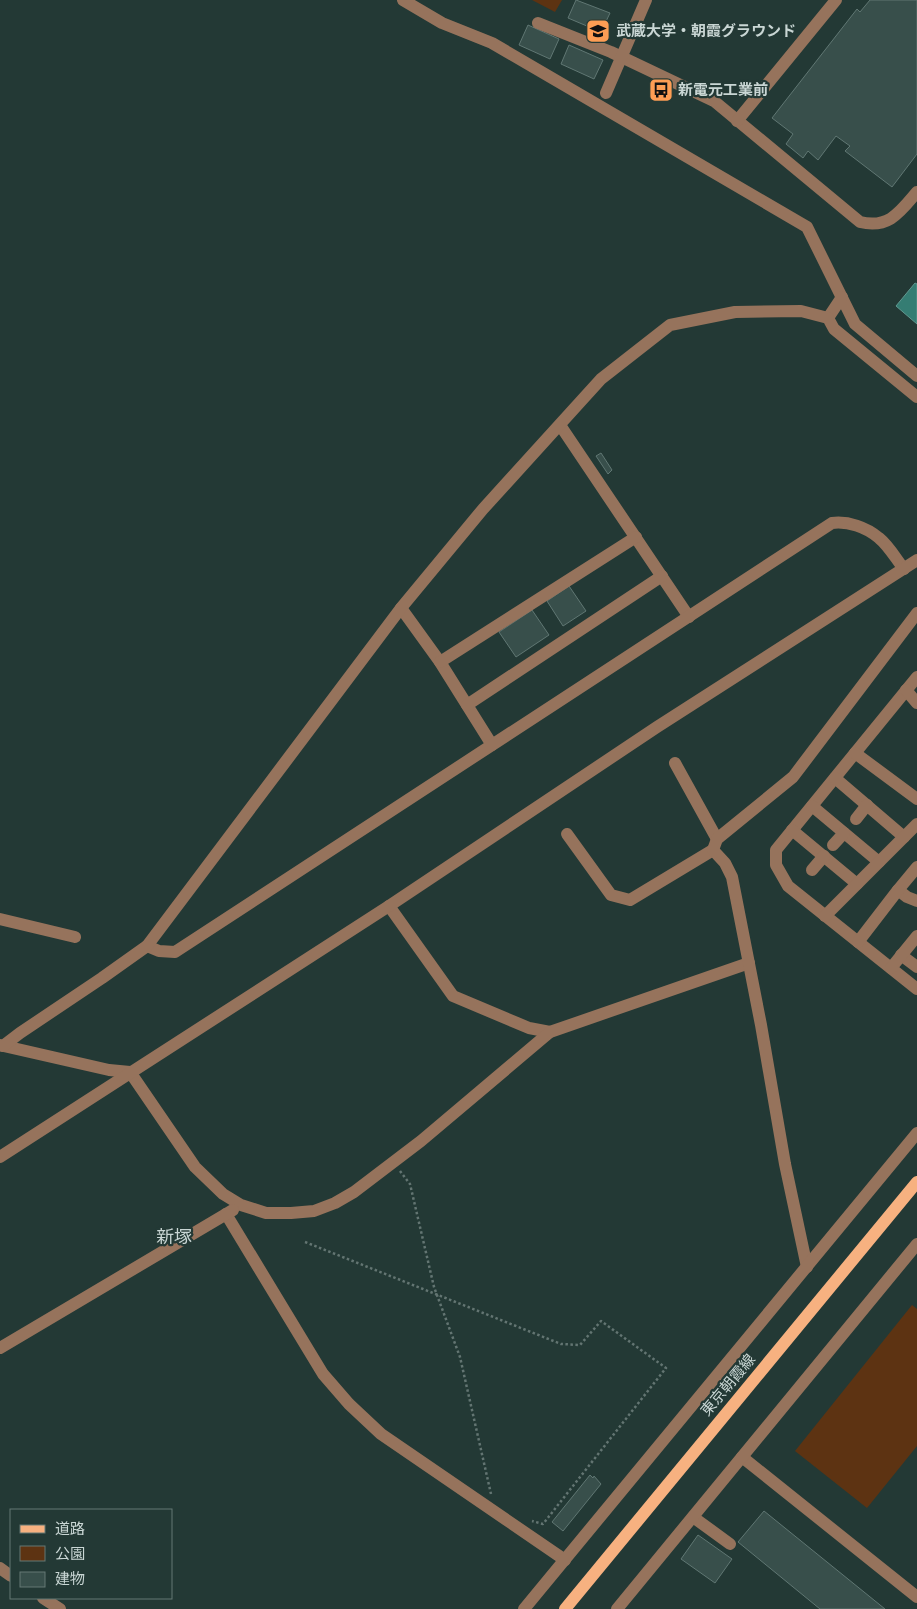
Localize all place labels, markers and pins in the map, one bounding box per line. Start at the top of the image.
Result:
school or university icon: 武蔵大学・朝霞グラウンド [585,18,611,44]
place label: 武蔵大学・朝霞グラウンド [616,22,796,40]
bus stop icon: 新電元工業前 [648,77,674,103]
place label: 新電元工業前 [678,81,768,99]

